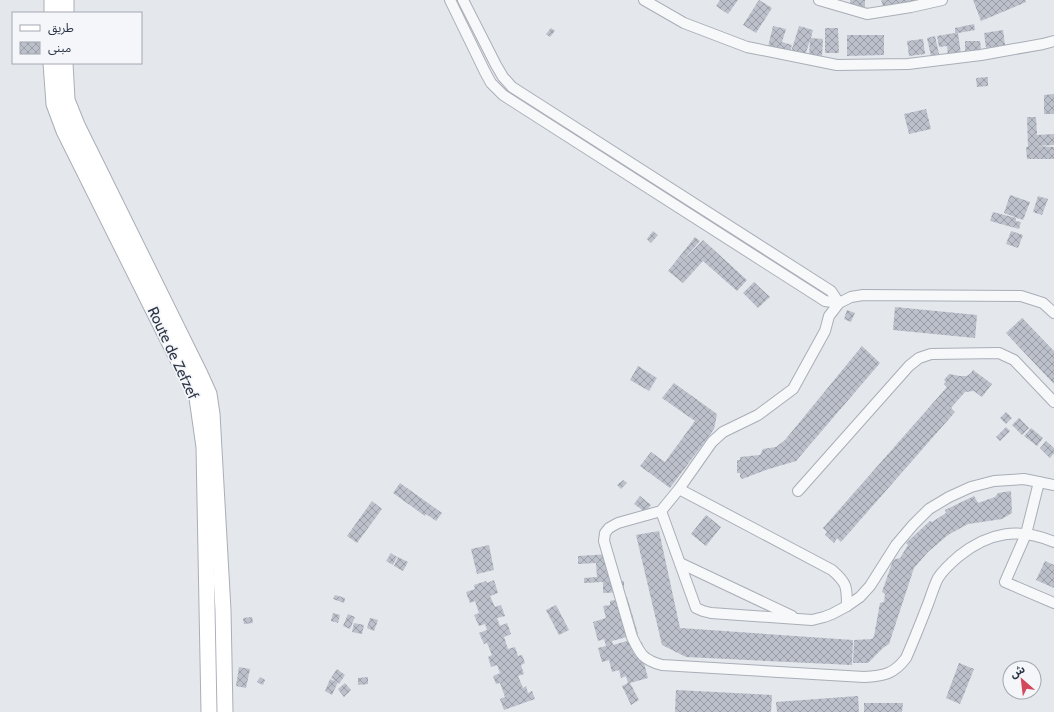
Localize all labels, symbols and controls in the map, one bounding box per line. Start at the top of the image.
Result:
legend [12,12,142,64]
text: طريق [48,20,74,36]
text: مبنى [48,40,71,55]
street label: Route de Zefzef [144,304,202,402]
north arrow [1002,660,1042,700]
text: ش [1007,661,1027,681]

